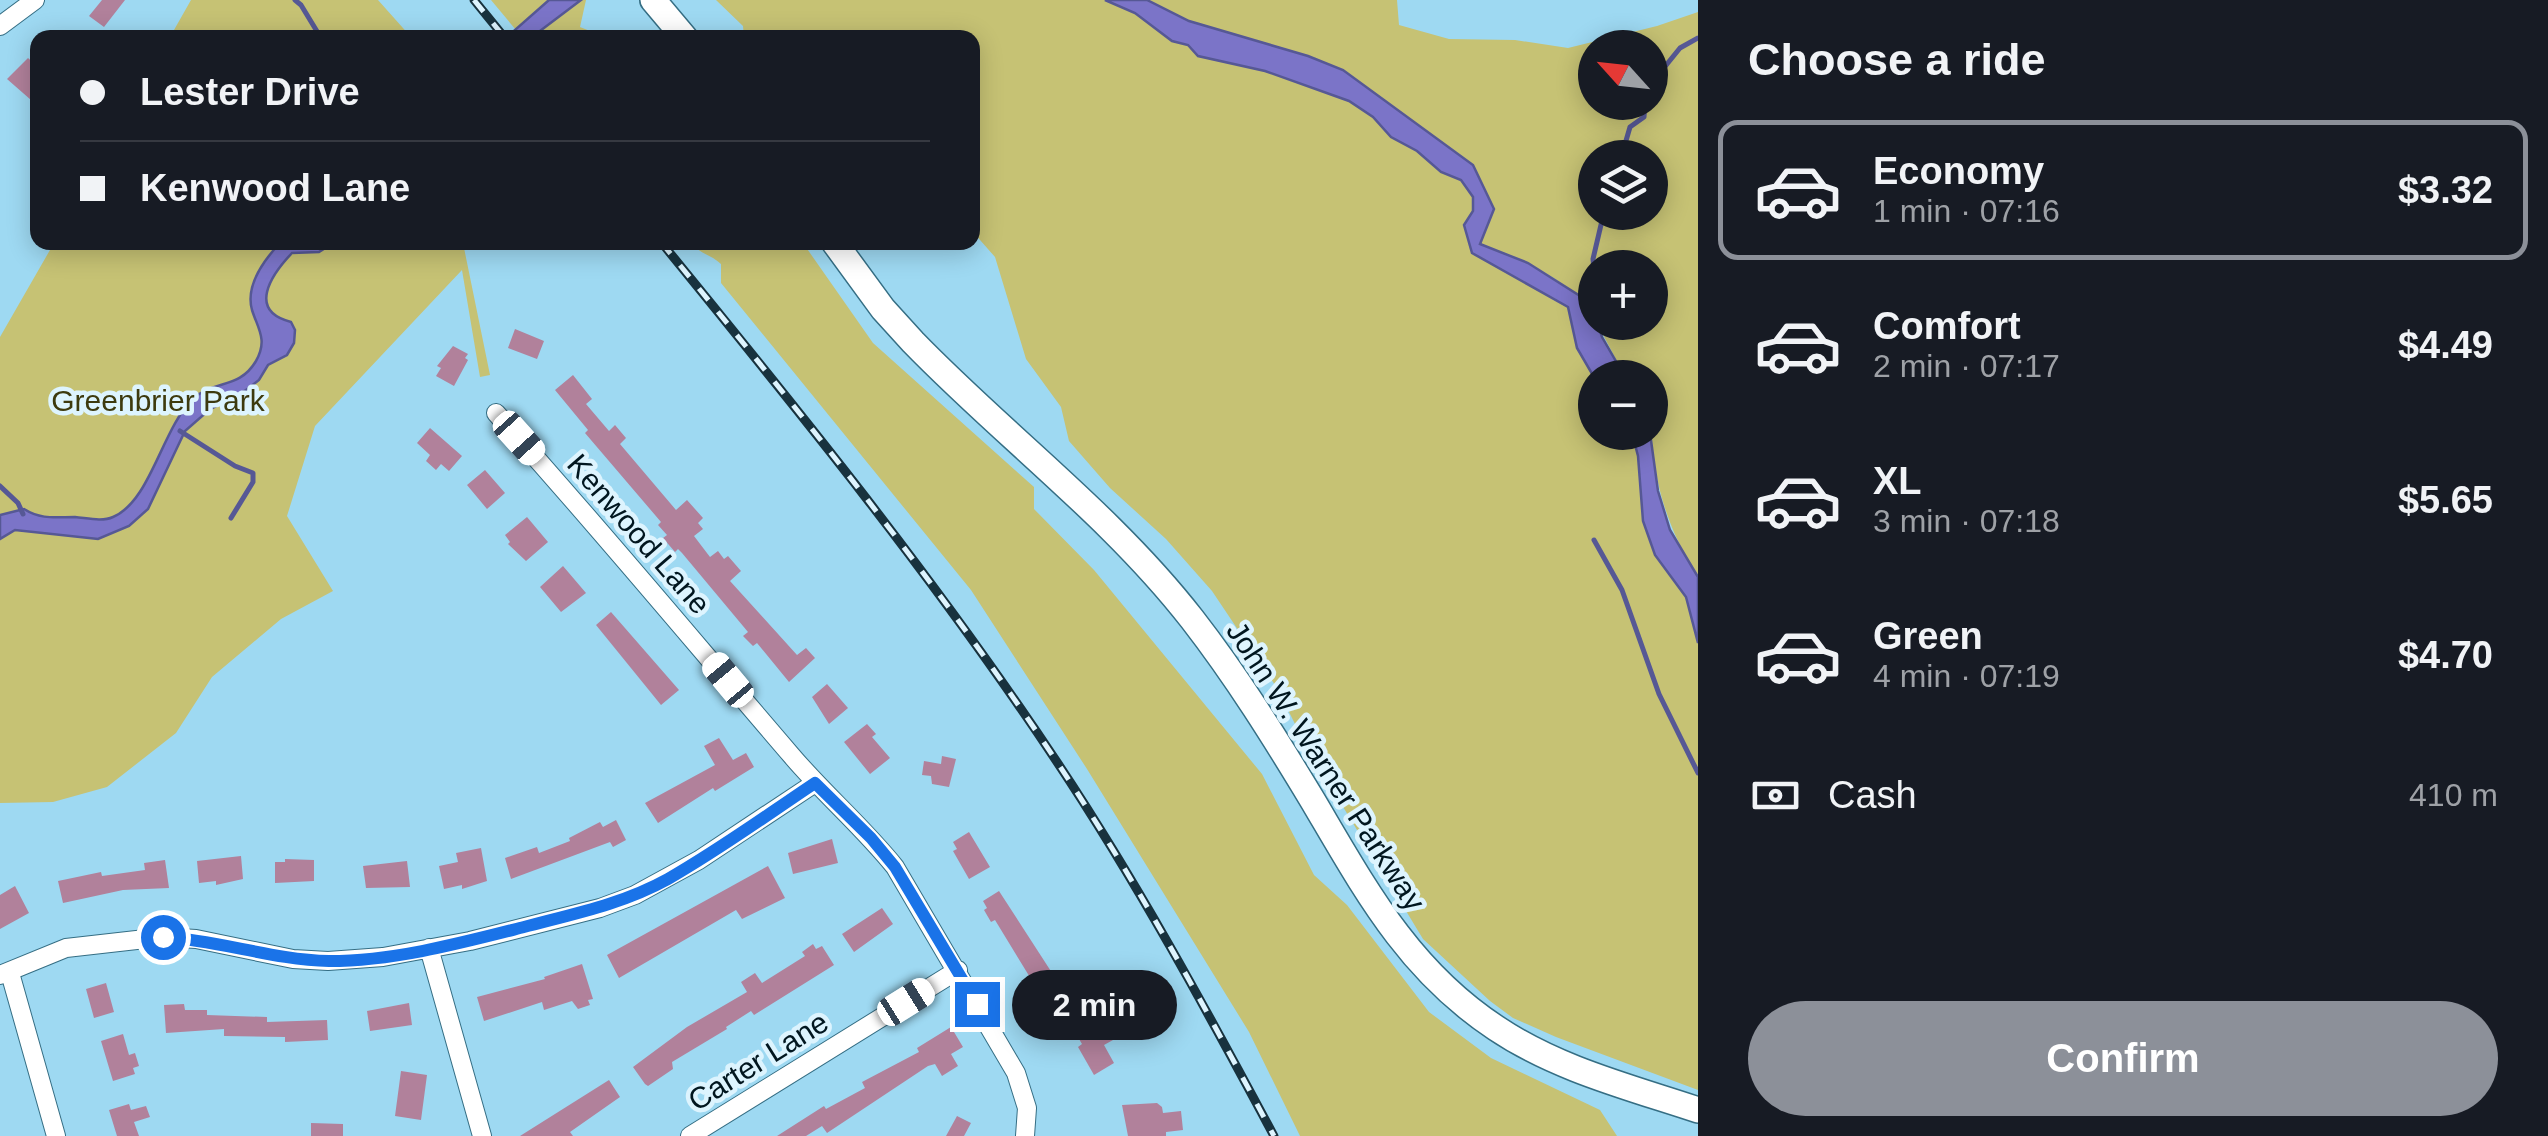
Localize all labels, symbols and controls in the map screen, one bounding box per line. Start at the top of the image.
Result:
north arrow [1578,30,1668,120]
map controls [1578,30,1668,450]
text: Choose a ride [1748,34,2046,85]
text: Lester Drive [140,71,360,113]
button: layers [1578,140,1668,230]
icon: car [1753,145,1843,235]
text: Economy [1873,150,2044,192]
text: Kenwood Lane [140,167,410,209]
text: $3.32 [2398,169,2493,211]
text: 1 min · 07:16 [1873,193,2060,229]
button: + [1578,250,1668,340]
icon: car [1753,300,1843,390]
text: Comfort [1873,305,2021,347]
text: $4.49 [2398,324,2493,366]
text: 2 min · 07:17 [1873,348,2060,384]
button: − [1578,360,1668,450]
park label: Greenbrier Park [51,384,266,417]
car [488,406,550,470]
street label: Kenwood Lane [561,448,717,620]
icon: car [1753,455,1843,545]
text: XL [1873,460,1922,502]
text: $5.65 [2398,479,2493,521]
text: 3 min · 07:18 [1873,503,2060,539]
icon: car [1753,610,1843,700]
text: Green [1873,615,1983,657]
street label: John W. Warner Parkway [1220,616,1432,916]
text: $4.70 [2398,634,2493,676]
car [697,647,759,713]
text: 4 min · 07:19 [1873,658,2060,694]
icon: cash [1748,768,1803,823]
text: Cash [1828,774,1917,816]
text: 410 m [2409,777,2498,813]
route start [141,915,186,960]
callout: 2 min [1012,969,1177,1039]
car [873,973,939,1031]
route end [955,982,1000,1027]
text: 2 min [1053,987,1136,1023]
button: Confirm [1748,1001,2498,1116]
street label: Carter Lane [682,1005,834,1117]

